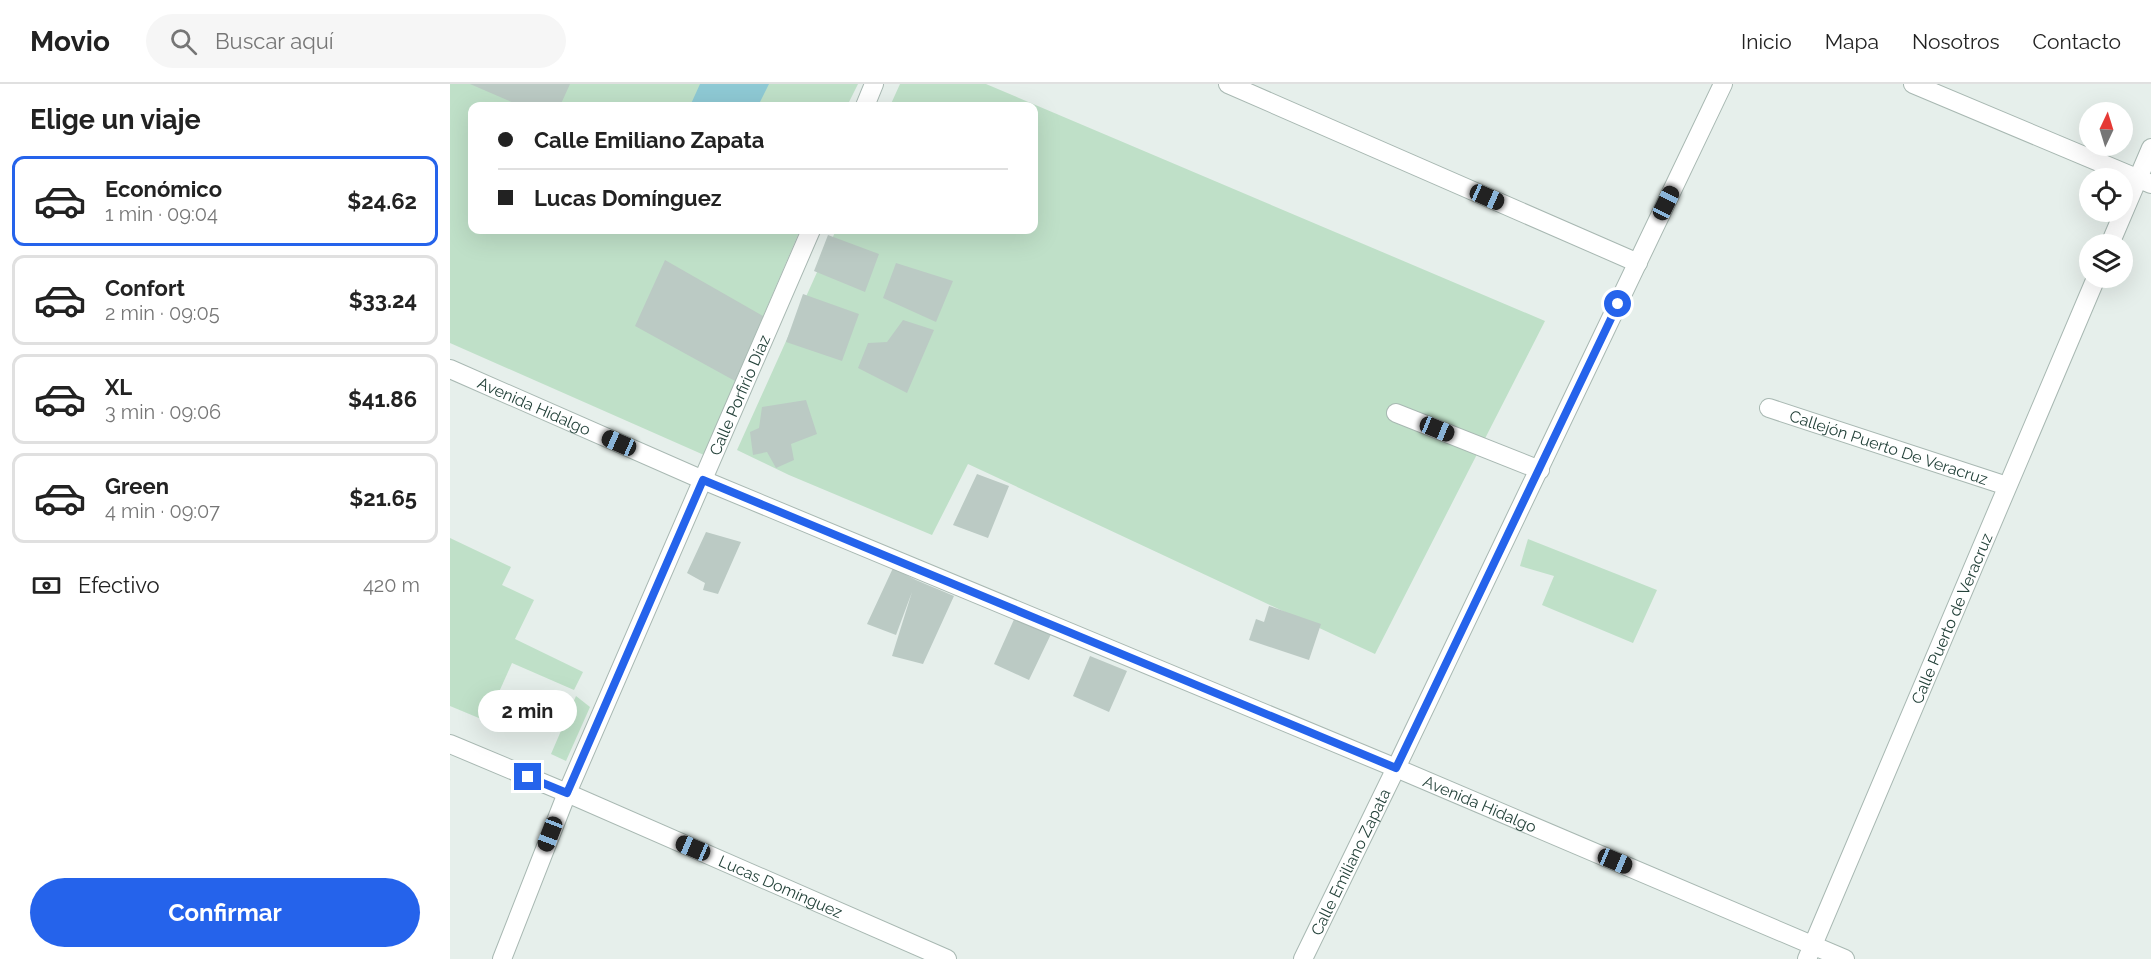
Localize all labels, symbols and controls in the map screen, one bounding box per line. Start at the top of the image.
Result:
search box [146,14,566,68]
text: Movio [30,25,110,58]
icon: search [167,25,200,58]
text: Buscar aquí [215,28,334,54]
text: Inicio [1741,29,1792,54]
text: Mapa [1825,29,1879,54]
text: Nosotros [1912,29,2000,54]
text: Contacto [2033,29,2121,54]
north arrow [2079,102,2133,156]
map controls [2079,102,2133,288]
text: Elige un viaje [30,104,201,135]
text: Calle Emiliano Zapata [534,127,764,153]
button: locate [2079,168,2133,222]
icon: car [33,174,87,228]
text: Económico [105,176,222,202]
car [1467,181,1507,213]
car [1650,183,1682,223]
text: Lucas Domínguez [534,185,722,211]
text: $24.62 [347,188,417,214]
text: 1 min · 09:04 [105,202,218,226]
button: layers [2079,234,2133,288]
icon: car [33,273,87,327]
text: Confort [105,275,185,301]
text: $33.24 [349,287,417,313]
route start [1604,290,1631,317]
text: 2 min · 09:05 [105,301,220,325]
street label: Calle Porfirio Díaz [705,332,774,458]
icon: car [33,372,87,426]
street label: Avenida Hidalgo [475,373,594,439]
text: XL [105,374,132,400]
text: $41.86 [348,386,417,412]
text: 3 min · 09:06 [105,400,221,424]
street label: Callejón Puerto De Veracruz [1787,406,1990,489]
car [1417,414,1457,444]
car [599,427,639,459]
icon: car [33,471,87,525]
text: Green [105,473,169,499]
text: $21.65 [349,485,417,511]
text: 4 min · 09:07 [105,499,220,523]
street label: Calle Puerto de Veracruz [1907,530,1996,707]
icon: cash [30,569,63,602]
text: Efectivo [78,572,160,598]
text: 420 m [363,573,420,597]
callout: 2 min [478,690,578,732]
text: 2 min [502,699,553,723]
route end [514,763,541,790]
street label: Avenida Hidalgo [1420,771,1540,836]
street label: Calle Emiliano Zapata [1307,785,1394,938]
car [535,814,565,854]
car [673,833,713,863]
car [1595,846,1635,876]
street label: Lucas Domínguez [716,851,846,922]
button: Confirmar [30,878,420,947]

